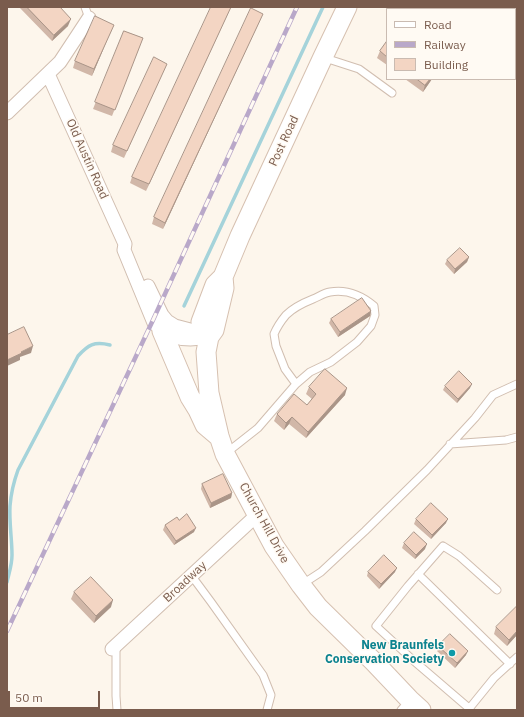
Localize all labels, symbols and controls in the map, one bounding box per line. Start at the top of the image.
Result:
legend [386,8,516,80]
text: Road [424,17,452,32]
text: Railway [424,37,466,52]
text: Building [424,57,468,72]
street label: Post Road [266,113,302,169]
street label: Old Austin Road [63,117,111,201]
street label: Church Hill Drive [236,480,292,566]
street label: Broadway [160,558,210,606]
place label: New Braunfels Conservation Society [325,639,444,667]
marker: New Braunfels Conservation Society [447,648,457,658]
scale bar [10,683,102,709]
text: 50 m [15,690,43,705]

